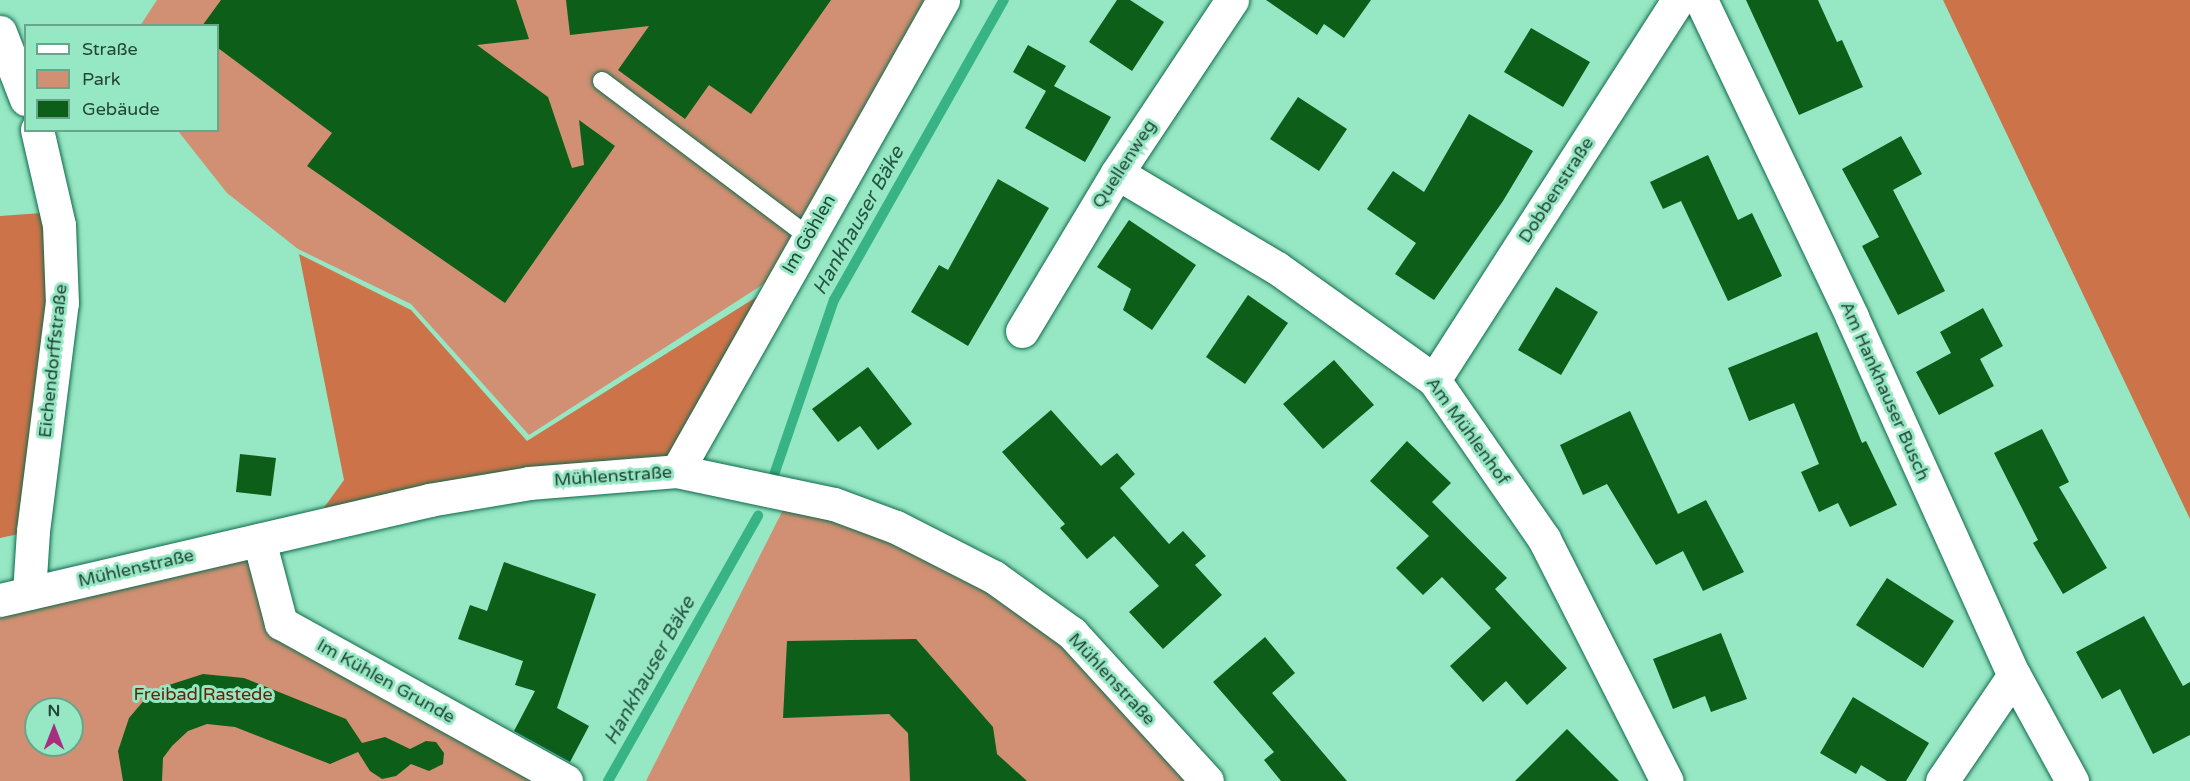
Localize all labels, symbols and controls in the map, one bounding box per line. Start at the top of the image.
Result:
legend [24,24,219,132]
text: Straße [82,38,138,60]
text: Park [82,68,120,90]
text: Gebäude [82,98,160,120]
street label: Quellenweg [1087,116,1161,212]
street label: Dobbenstraße [1514,133,1598,247]
water label: Hankhauser Bäke [808,143,910,299]
street label: Im Göhlen [778,191,840,277]
street label: Eichendorffstraße [34,283,72,439]
street label: Am Hankhauser Busch [1836,298,1934,484]
street label: Am Mühlenhof [1422,373,1514,489]
street label: Mühlenstraße [553,461,673,491]
street label: Mühlenstraße [76,544,196,592]
water label: Hankhauser Bäke [599,593,701,749]
street label: Mühlenstraße [1064,628,1160,730]
street label: Im Kühlen Grunde [313,634,459,728]
park label: Freibad Rastede [133,683,273,705]
north arrow [24,697,84,757]
text: N [48,701,60,721]

